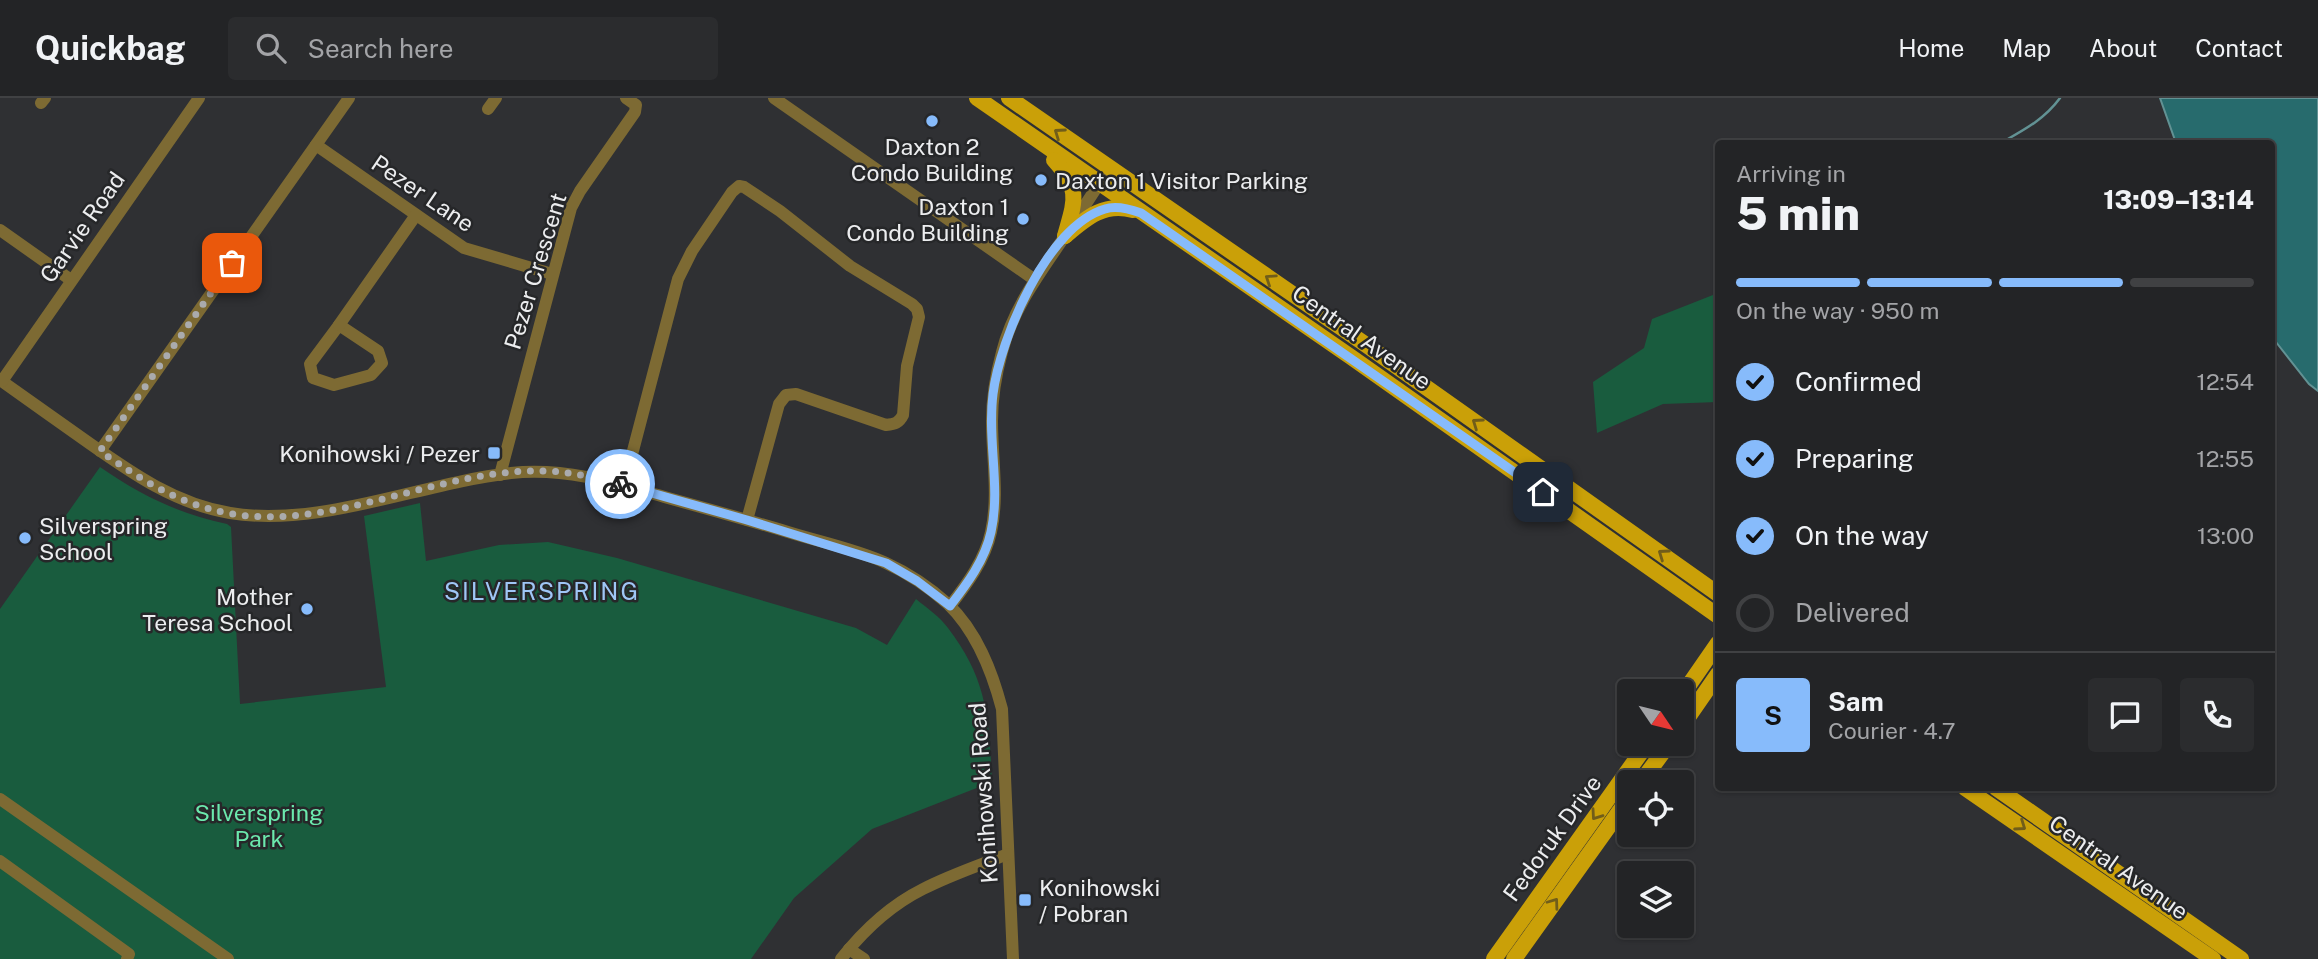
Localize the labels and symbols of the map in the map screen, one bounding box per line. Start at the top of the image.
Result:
marker: Daxton 2 Condo Building [924,113,940,129]
one-way arrow [1054,129,1067,142]
place label: Daxton 2 Condo Building [851,133,1013,186]
street label: Pezer Lane [367,149,479,237]
street label: Garvie Road [34,166,130,288]
place label: Daxton 1 Visitor Parking [1055,167,1308,194]
marker: Daxton 1 Visitor Parking [1033,172,1049,188]
street label: Pezer Crescent [498,189,572,353]
place label: Daxton 1 Condo Building [846,193,1009,246]
marker: Daxton 1 Condo Building [1015,211,1031,227]
pin [202,233,262,293]
one-way arrow [1265,275,1278,287]
street label: Central Avenue [1287,279,1437,395]
one-way arrow [1472,419,1485,431]
place label: Konihowski / Pezer [279,440,480,467]
marker: Konihowski / Pezer [486,445,502,461]
courier [585,449,655,519]
pin [1513,462,1573,522]
place label: Silverspring School [39,512,168,565]
marker: Silverspring School [17,530,33,546]
one-way arrow [1658,550,1671,562]
district label: SILVERSPRING [444,577,640,605]
place label: Mother Teresa School [142,583,293,636]
marker: Mother Teresa School [299,601,315,617]
north arrow [1617,679,1694,756]
street label: Konihowski Road [963,702,1003,884]
street label: Fedoruk Drive [1497,770,1607,906]
park label: Silverspring Park [195,799,323,852]
one-way arrow [1592,807,1604,820]
street label: Central Avenue [2044,809,2194,925]
one-way arrow [2013,818,2026,830]
place label: Konihowski / Pobran [1039,874,1160,927]
marker: Konihowski / Pobran [1017,892,1033,908]
one-way arrow [1546,898,1558,911]

